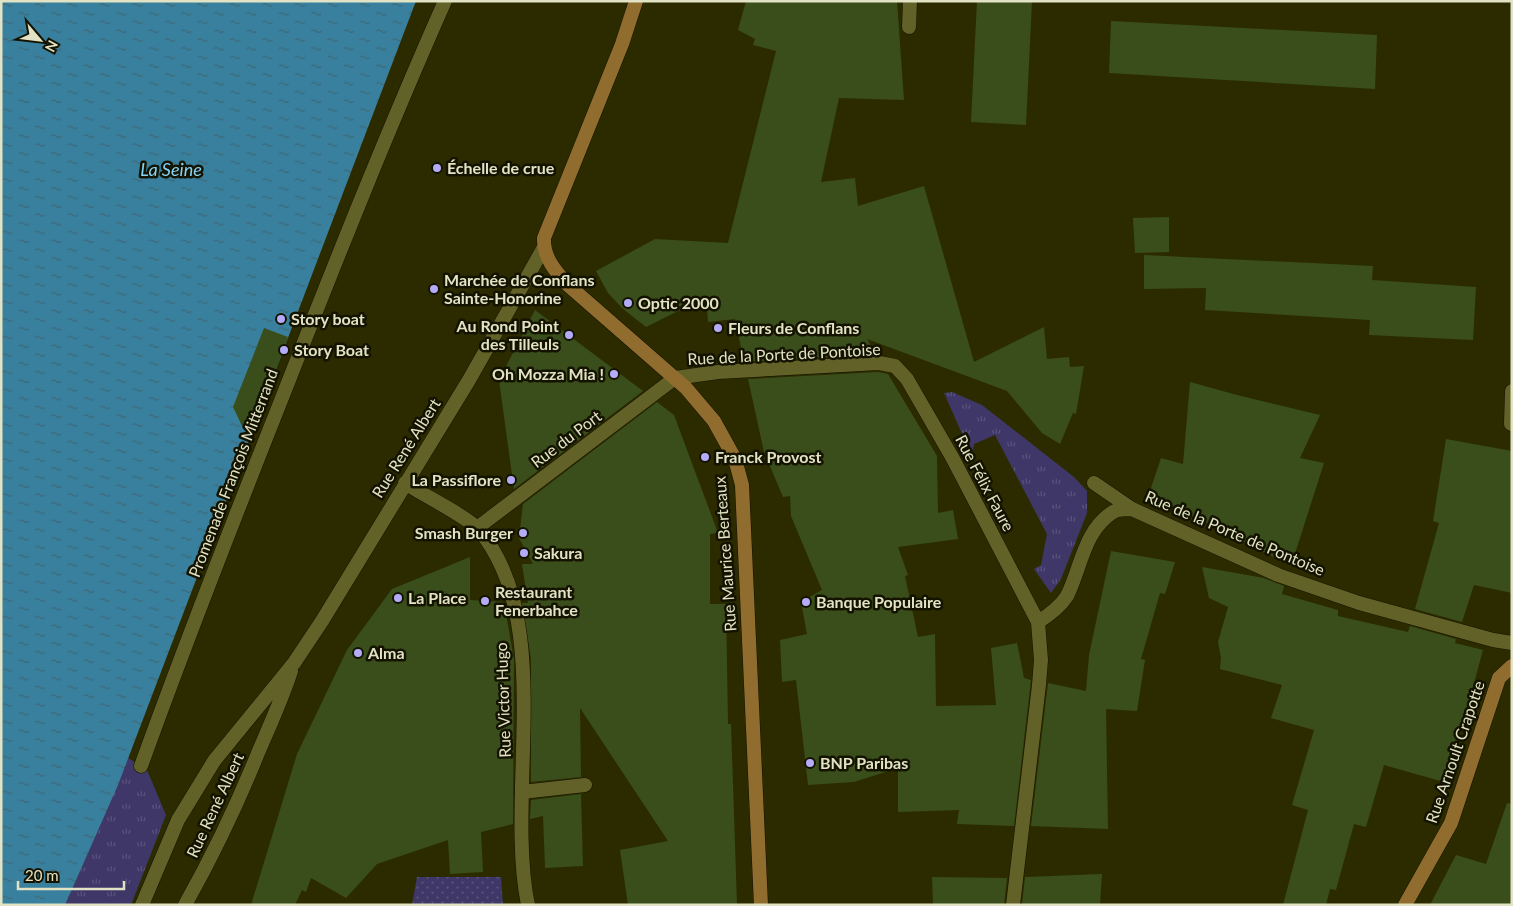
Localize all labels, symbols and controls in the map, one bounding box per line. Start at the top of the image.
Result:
north arrow [15,15,65,65]
text: N [42,38,62,55]
water label: La Seine [140,158,202,180]
place label: Échelle de crue [447,158,555,177]
marker: Échelle de crue [431,162,443,174]
place label: Marchée de Conflans Sainte-Honorine [444,270,594,307]
marker: Marchée de Conflans Sainte-Honorine [428,283,440,295]
place label: Optic 2000 [638,293,719,312]
marker: Optic 2000 [622,297,634,309]
place label: Story boat [291,309,365,328]
marker: Story boat [275,313,287,325]
place label: Au Rond Point des Tilleuls [456,316,559,353]
place label: Fleurs de Conflans [728,318,859,337]
marker: Fleurs de Conflans [712,322,724,334]
marker: Au Rond Point des Tilleuls [563,329,575,341]
street label: Rue de la Porte de Pontoise [687,339,881,368]
place label: Story Boat [294,340,369,359]
marker: Story Boat [278,344,290,356]
place label: Oh Mozza Mia ! [492,364,604,383]
street label: Promenade François Mitterrand [184,366,281,580]
marker: Oh Mozza Mia ! [608,368,620,380]
street label: Rue René Albert [367,394,444,501]
street label: Rue du Port [527,406,605,471]
street label: Rue Félix Faure [952,431,1019,534]
place label: Franck Provost [715,447,821,466]
marker: Franck Provost [699,451,711,463]
place label: La Passiflore [412,470,501,489]
marker: La Passiflore [505,474,517,486]
street label: Rue Maurice Berteaux [710,476,739,632]
street label: Rue de la Porte de Pontoise [1142,486,1328,579]
place label: Smash Burger [415,523,513,542]
marker: Smash Burger [517,527,529,539]
place label: Sakura [534,543,582,562]
marker: Sakura [518,547,530,559]
place label: Restaurant Fenerbahce [495,582,578,619]
place label: La Place [408,588,467,607]
marker: La Place [392,592,404,604]
place label: Banque Populaire [816,592,942,611]
marker: Restaurant Fenerbahce [479,595,491,607]
marker: Banque Populaire [800,596,812,608]
street label: Rue Victor Hugo [491,642,514,758]
place label: Alma [367,643,405,662]
marker: Alma [352,647,364,659]
street label: Rue Arnoult Crapotte [1421,678,1488,826]
street label: Rue René Albert [182,749,247,860]
place label: BNP Paribas [820,753,908,772]
marker: BNP Paribas [804,757,816,769]
scale bar [18,858,124,890]
text: 20 m [25,866,59,884]

